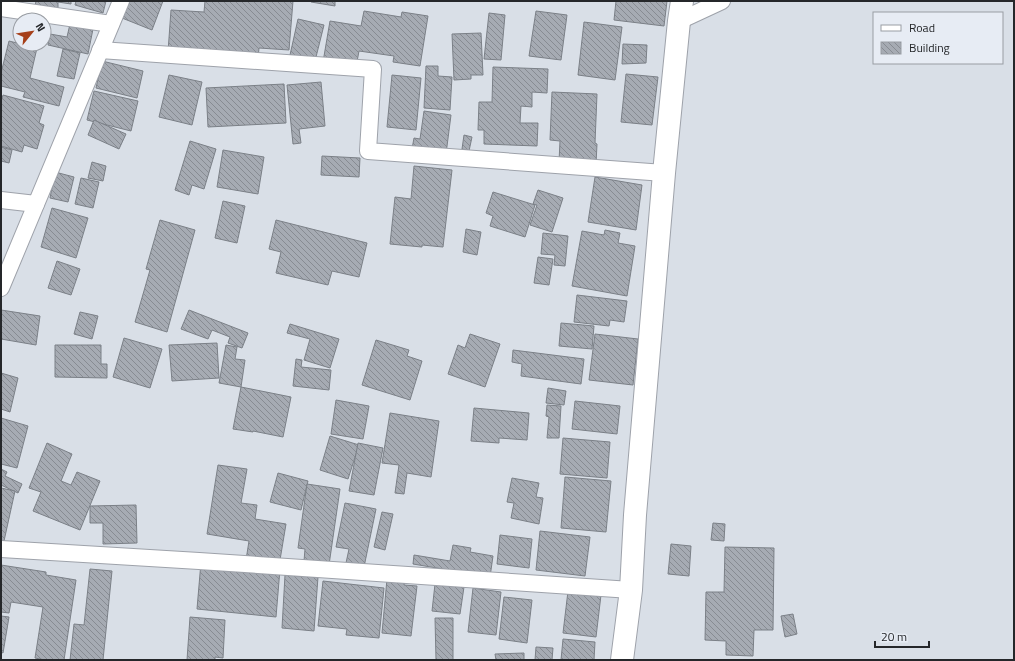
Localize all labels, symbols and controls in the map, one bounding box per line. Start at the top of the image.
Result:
north arrow [12,12,52,52]
legend [873,12,1003,64]
text: Road [909,18,935,37]
text: N [32,20,49,34]
text: Building [909,38,950,57]
scale bar [875,623,929,649]
text: 20 m [881,627,907,646]

